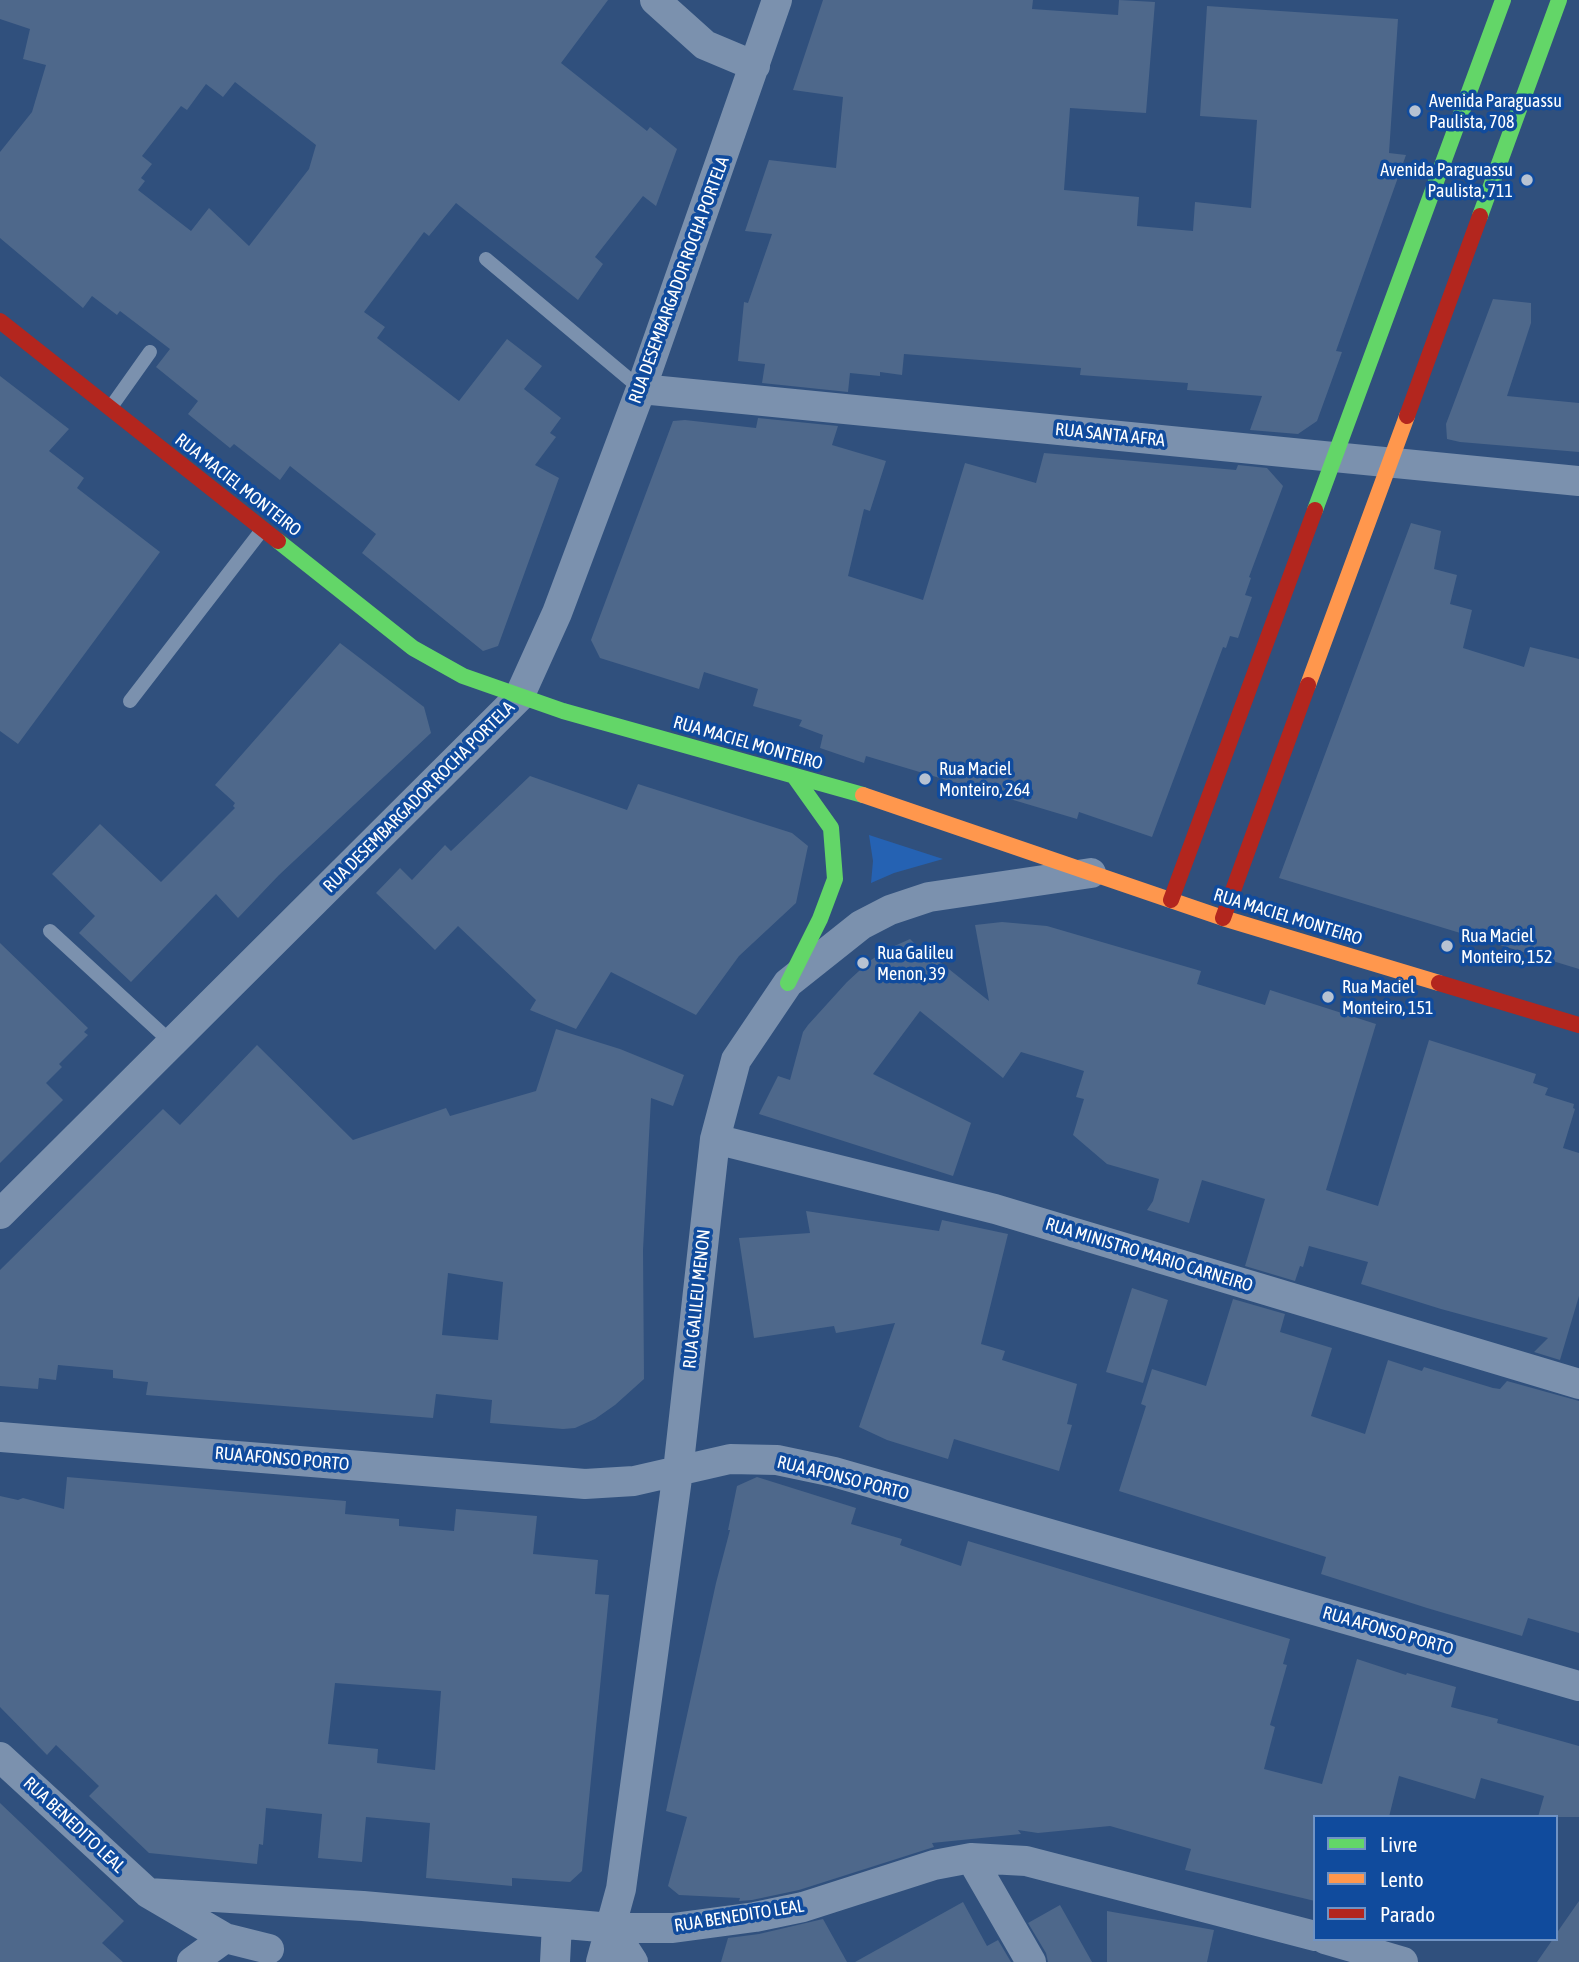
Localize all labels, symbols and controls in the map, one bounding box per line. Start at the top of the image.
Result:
place label: Avenida Paraguassu Paulista, 708 [1429,90,1562,132]
marker: Avenida Paraguassu Paulista, 708 [1407,103,1423,119]
street label: RUA DESEMBARGADOR ROCHA PORTELA [624,153,734,407]
place label: Avenida Paraguassu Paulista, 711 [1380,159,1513,202]
marker: Avenida Paraguassu Paulista, 711 [1519,172,1535,188]
street label: RUA SANTA AFRA [1054,418,1166,452]
street label: RUA MACIEL MONTEIRO [171,429,305,541]
street label: RUA DESEMBARGADOR ROCHA PORTELA [319,697,519,897]
street label: RUA MACIEL MONTEIRO [671,711,825,775]
place label: Rua Maciel Monteiro, 264 [939,758,1030,800]
marker: Rua Maciel Monteiro, 264 [917,771,933,787]
street label: RUA MACIEL MONTEIRO [1211,884,1365,950]
place label: Rua Maciel Monteiro, 152 [1461,925,1552,968]
marker: Rua Maciel Monteiro, 152 [1439,938,1455,954]
place label: Rua Galileu Menon, 39 [877,942,954,984]
marker: Rua Galileu Menon, 39 [855,955,871,971]
place label: Rua Maciel Monteiro, 151 [1342,976,1433,1018]
marker: Rua Maciel Monteiro, 151 [1320,989,1336,1005]
street label: RUA MINISTRO MARIO CARNEIRO [1043,1213,1255,1297]
street label: RUA GALILEU MENON [679,1228,715,1370]
street label: RUA AFONSO PORTO [214,1442,350,1476]
street label: RUA AFONSO PORTO [775,1451,911,1505]
street label: RUA AFONSO PORTO [1320,1602,1456,1660]
street label: RUA BENEDITO LEAL [19,1772,129,1878]
legend [1313,1815,1558,1941]
text: Livre [1380,1832,1417,1856]
text: Lento [1380,1867,1424,1891]
street label: RUA BENEDITO LEAL [673,1895,805,1937]
text: Parado [1380,1902,1435,1926]

